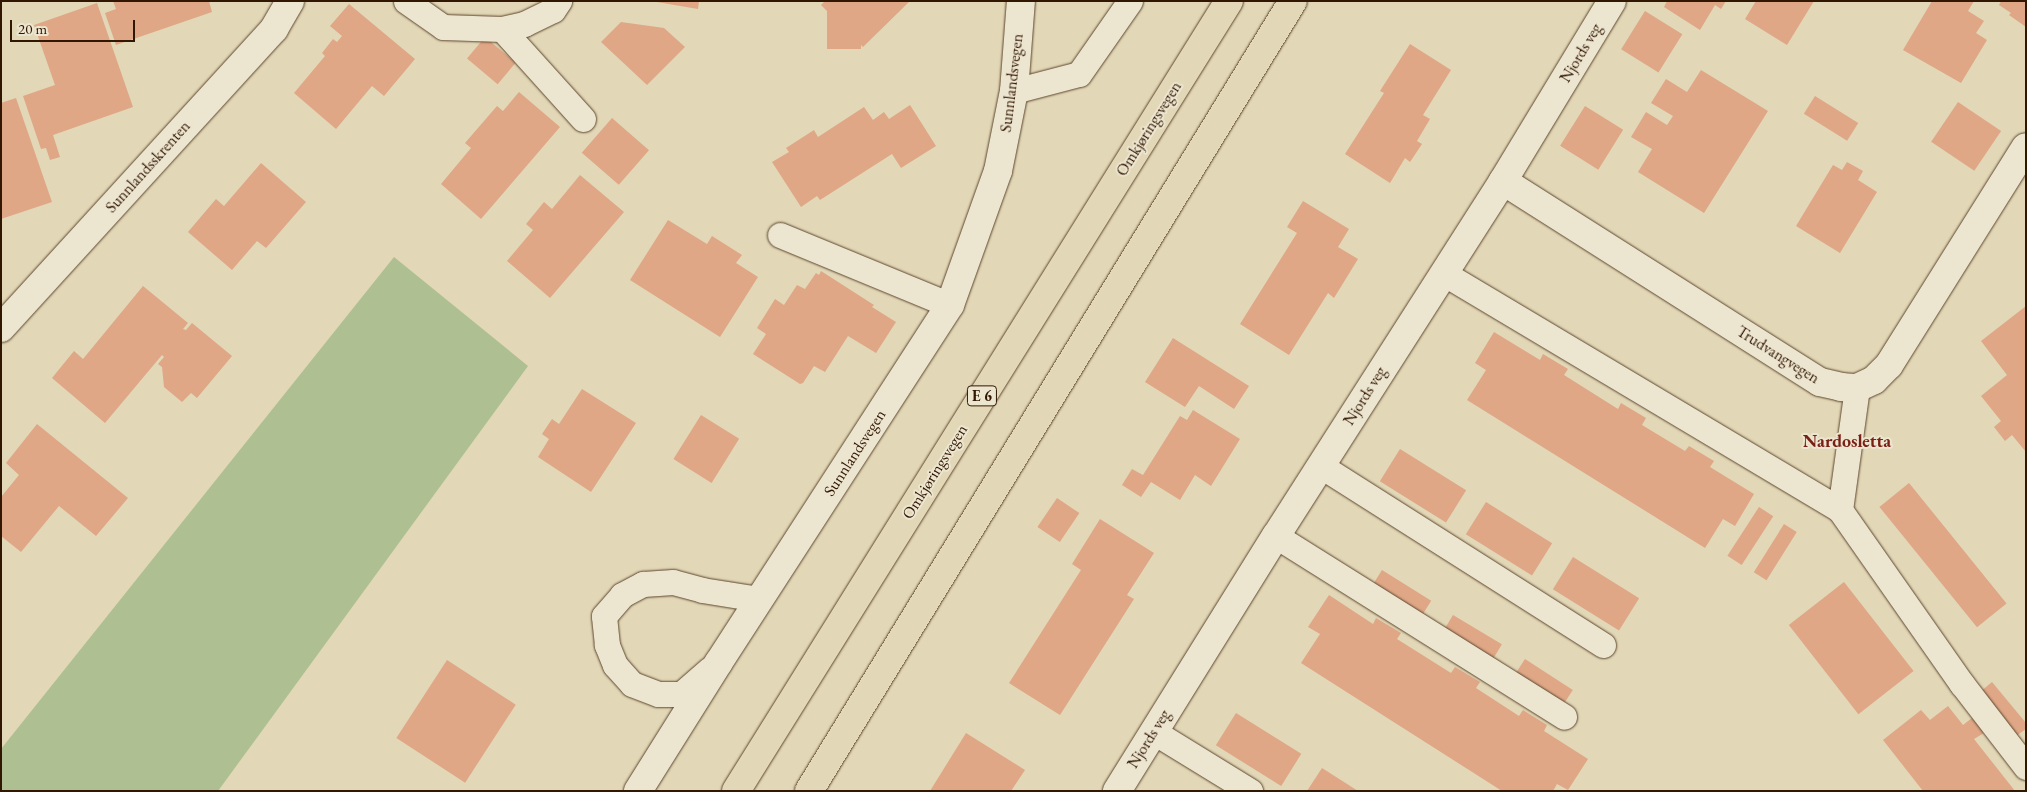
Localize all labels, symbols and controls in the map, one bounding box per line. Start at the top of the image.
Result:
scale bar [12,10,138,42]
text: 20 m [18,19,47,38]
street label: Njords veg [1556,20,1606,86]
street label: Sunnlandsvegen [996,33,1028,133]
street label: Omkjøringsvegen [1112,78,1186,180]
street label: Sunnlandsskrenten [102,117,194,217]
street label: Trudvangvegen [1733,322,1823,388]
street label: Njords veg [1339,363,1391,429]
road number: E 6 [966,384,998,408]
street label: Sunnlandsvegen [820,406,890,500]
street label: Omkjøringsvegen [898,421,972,523]
district label: Nardosletta [1803,430,1891,452]
street label: Njords veg [1123,706,1175,772]

